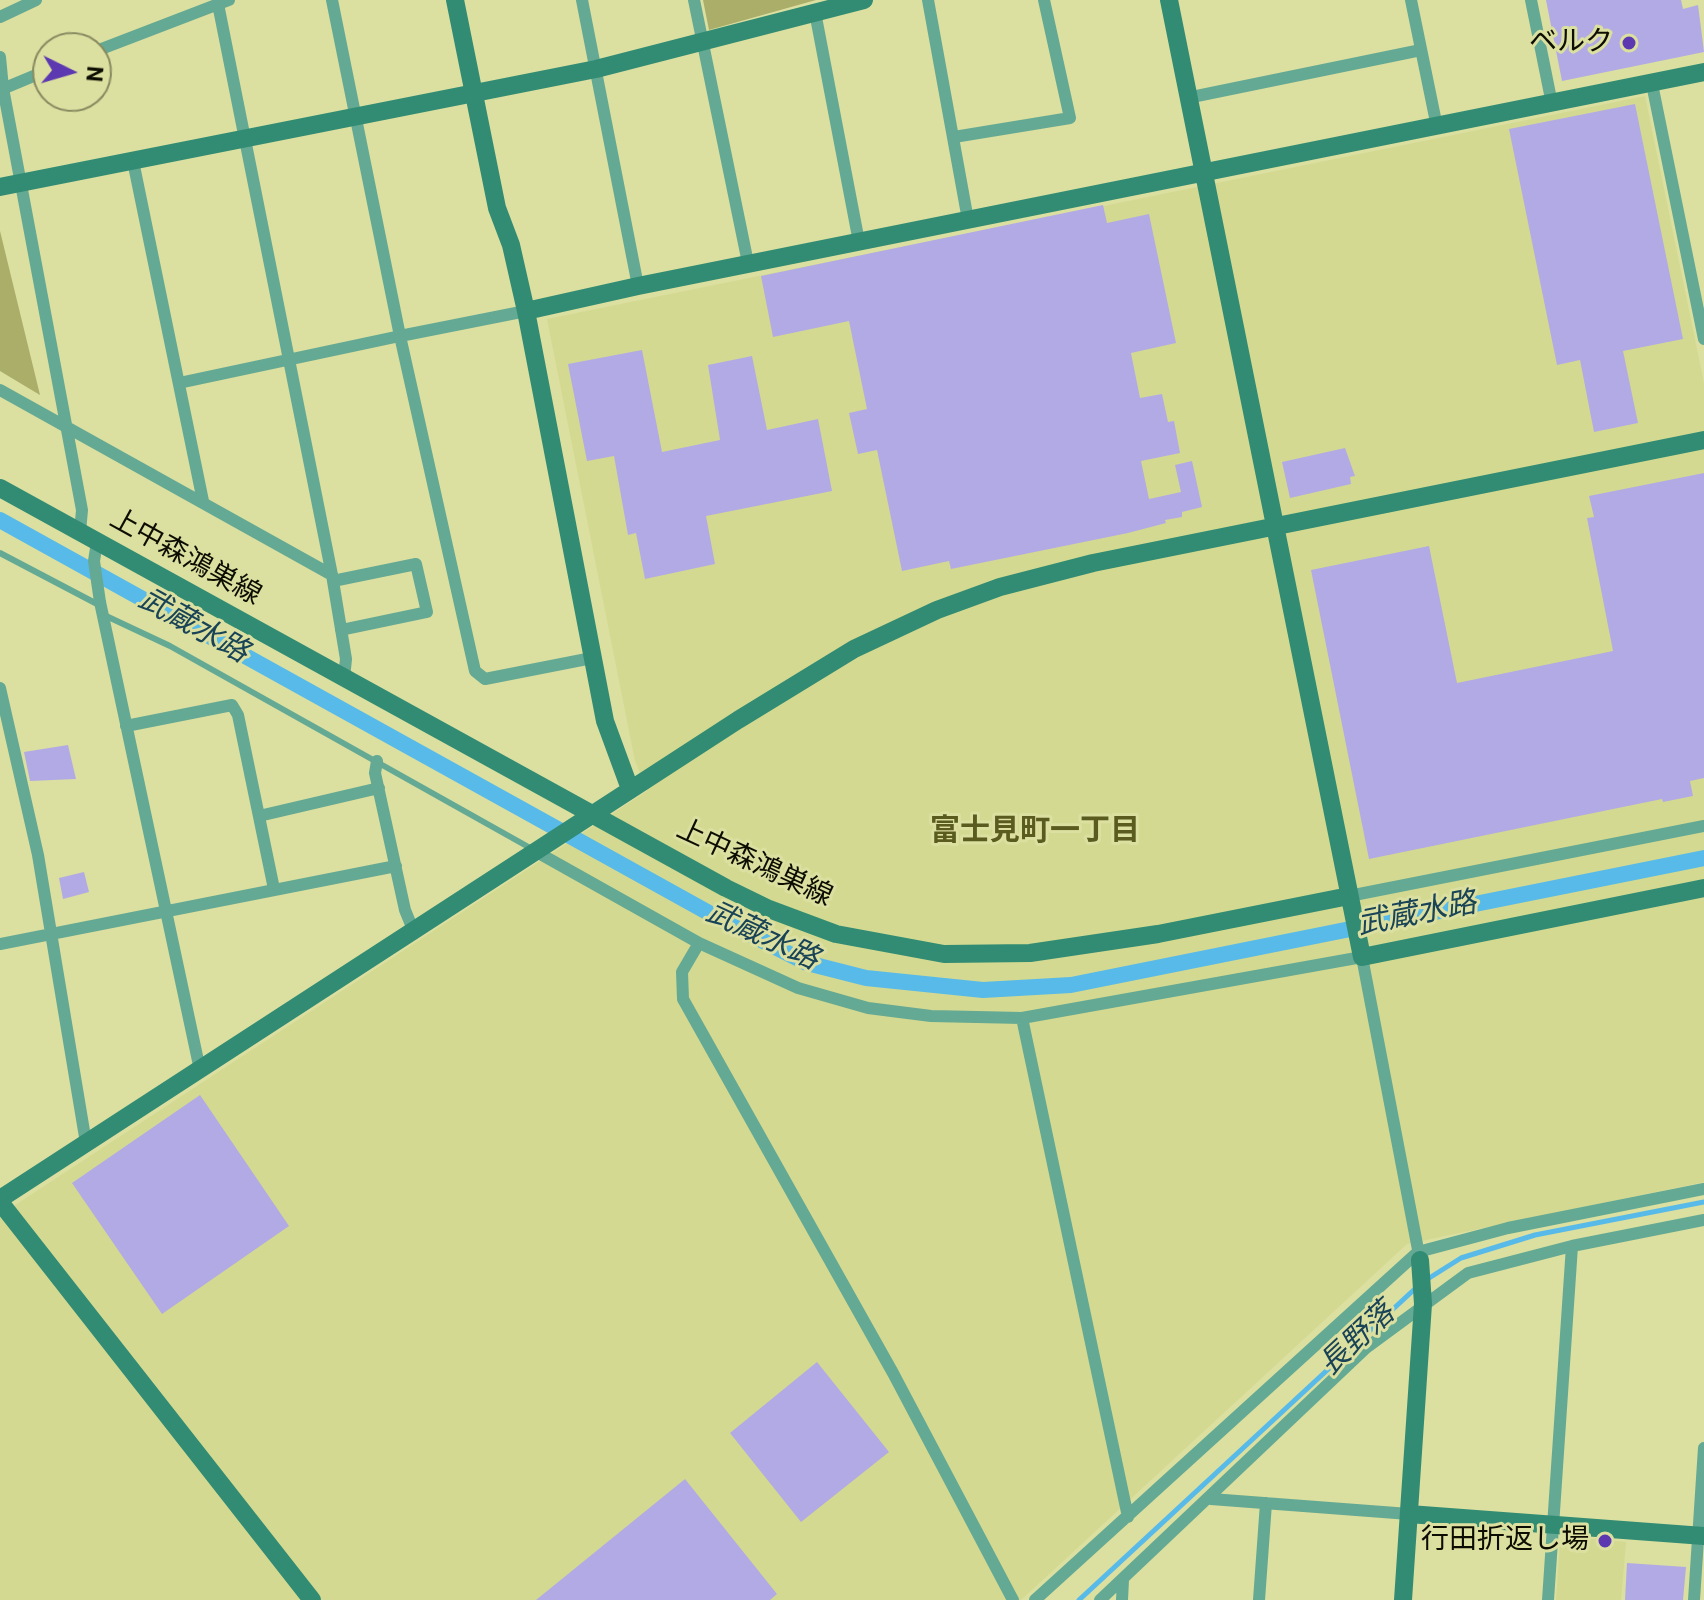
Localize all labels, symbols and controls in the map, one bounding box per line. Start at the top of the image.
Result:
place label: ベルク [1529,26,1613,60]
north arrow [32,32,112,112]
marker: ベルク [1620,34,1638,52]
text: N [81,65,108,83]
street label: 上中森鴻巣線 [103,503,267,613]
water label: 武蔵水路 [132,582,254,672]
street label: 上中森鴻巣線 [671,813,837,915]
district label: 富士見町一丁目 [930,814,1140,850]
water label: 武蔵水路 [1355,886,1479,944]
water label: 武蔵水路 [700,895,824,979]
water label: 長野落 [1313,1296,1403,1384]
place label: 行田折返し場 [1421,1524,1589,1558]
marker: 行田折返し場 [1596,1532,1614,1550]

